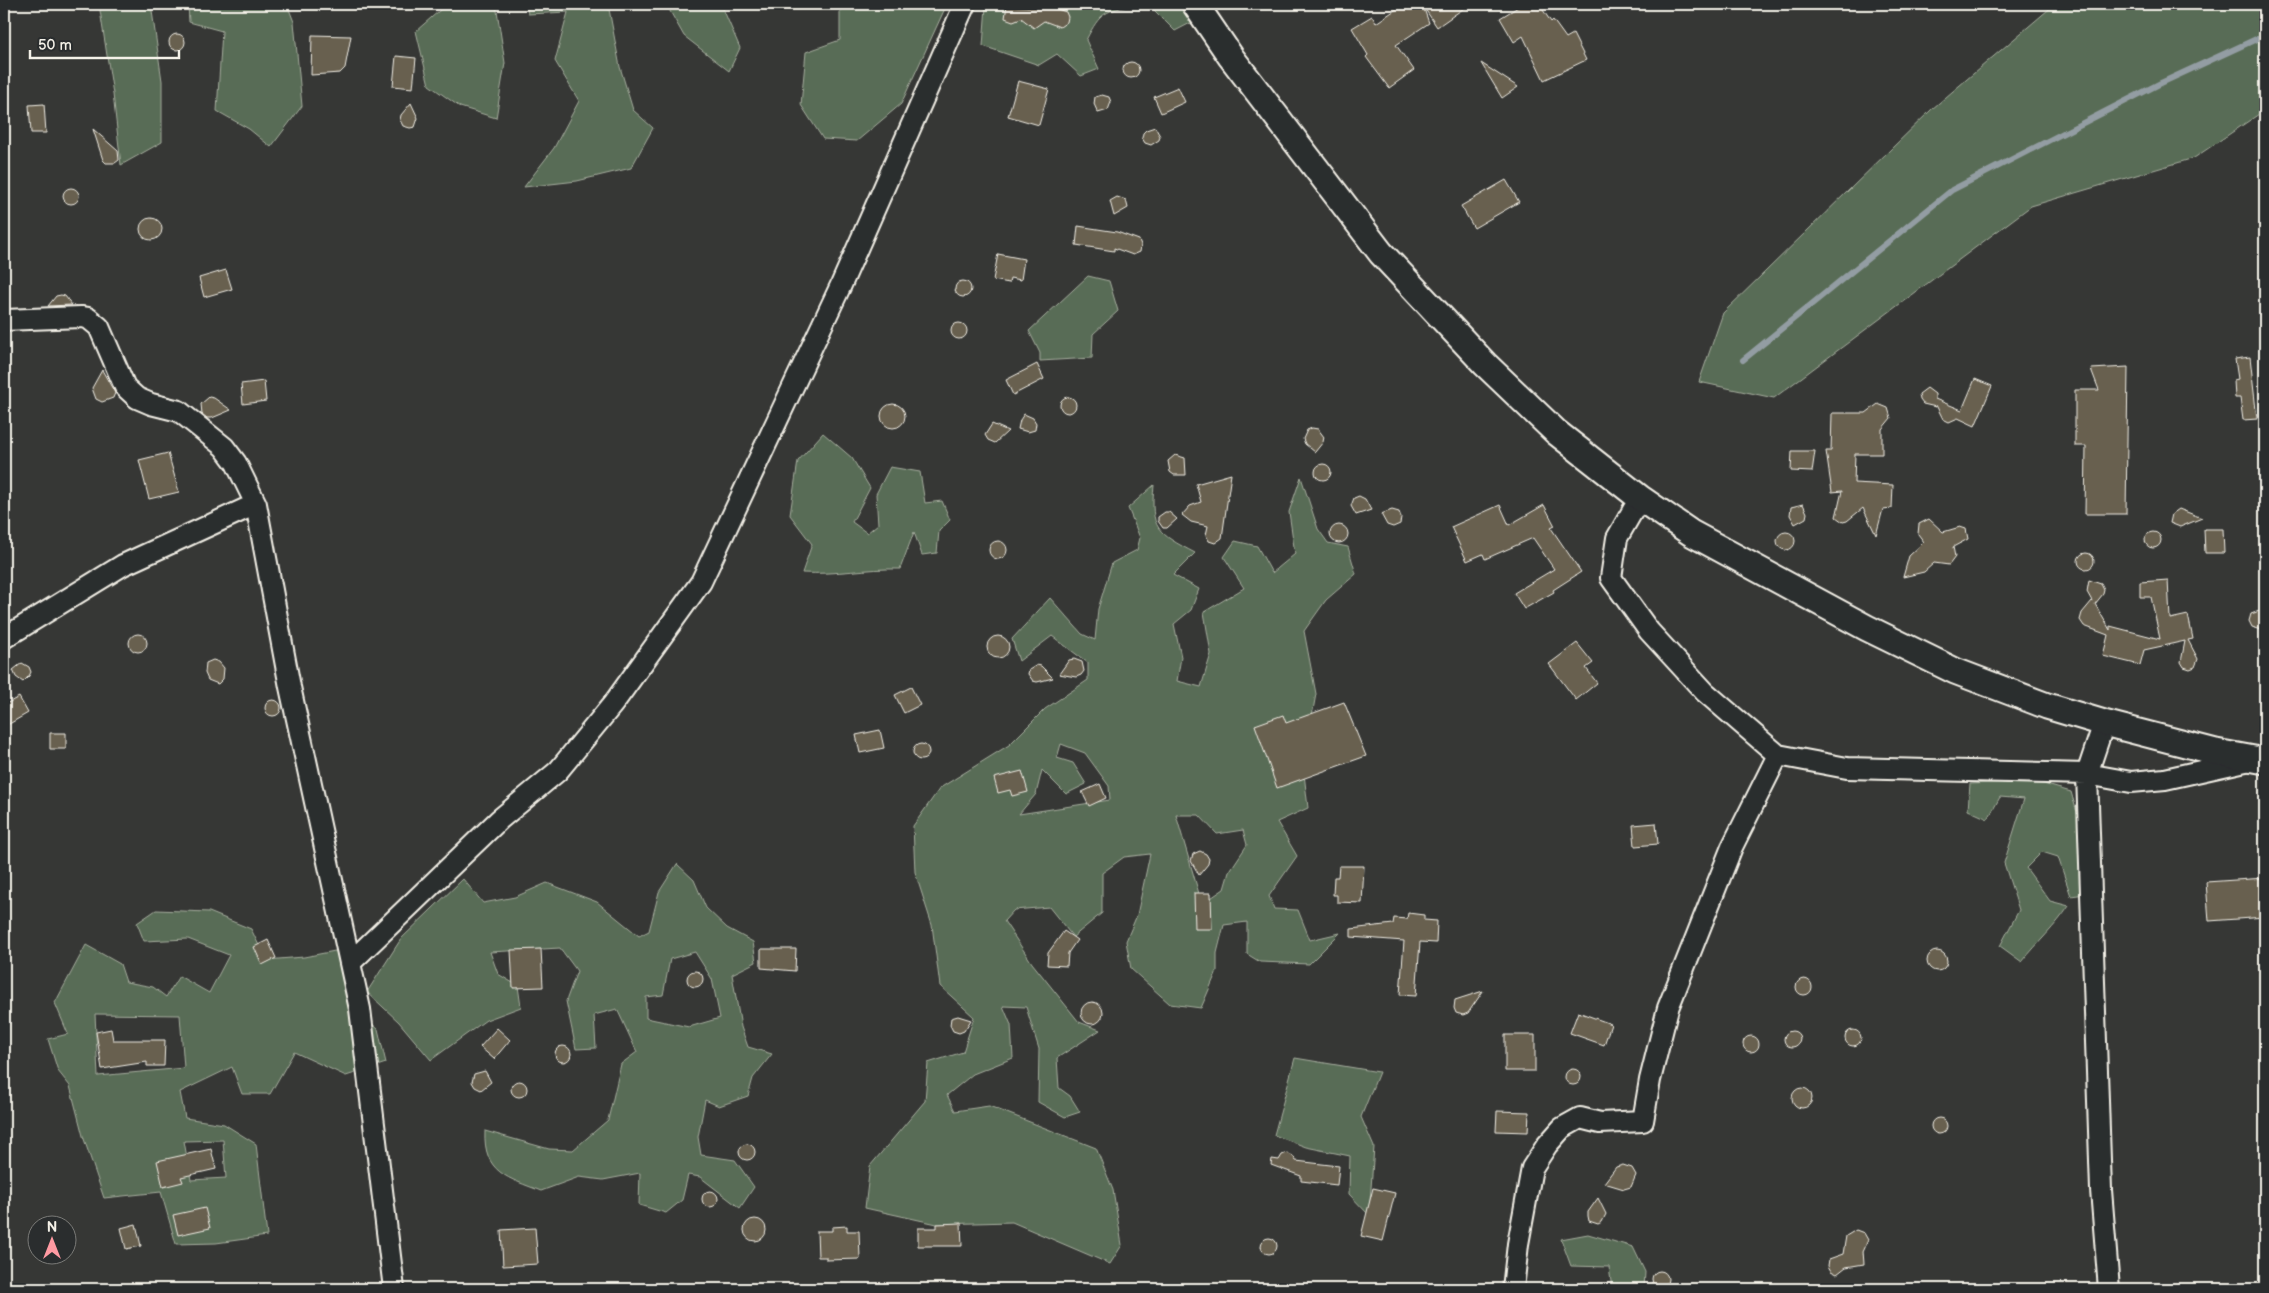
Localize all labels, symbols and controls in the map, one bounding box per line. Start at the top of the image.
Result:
scale bar [30,28,179,60]
text: 50 m [38,36,72,55]
north arrow [28,1216,78,1266]
text: N [47,1219,57,1236]

